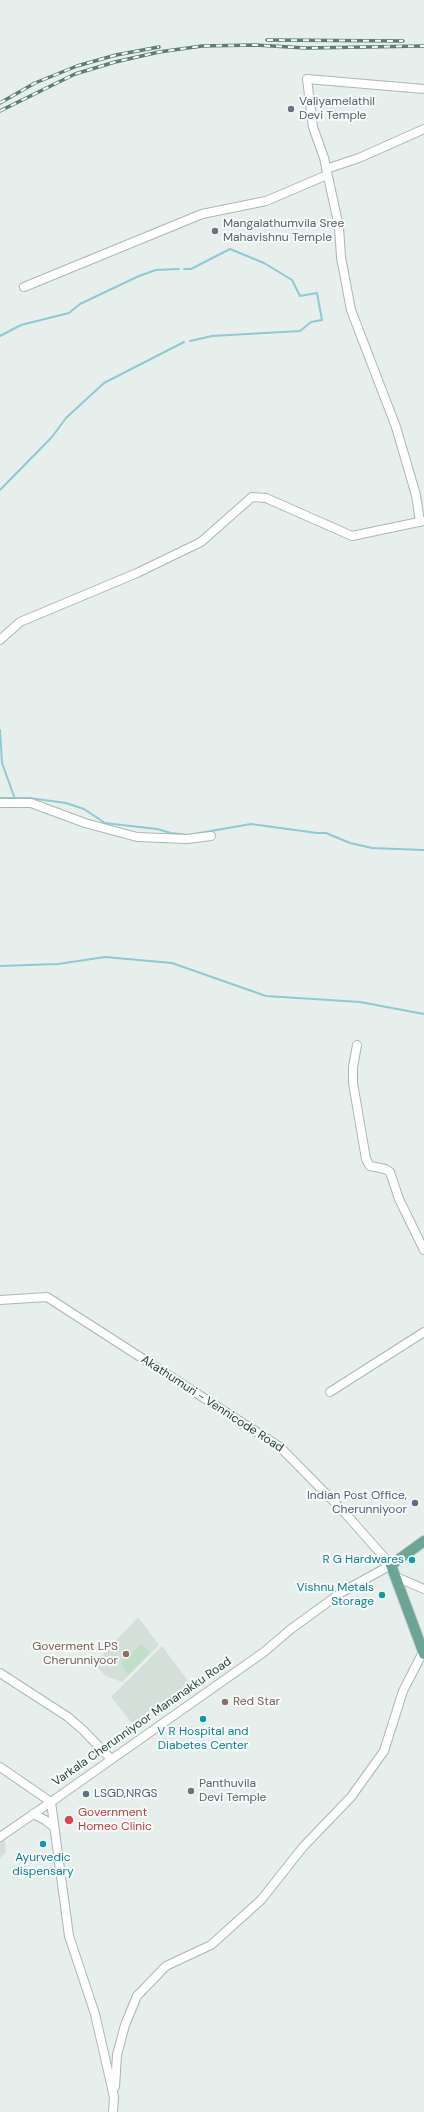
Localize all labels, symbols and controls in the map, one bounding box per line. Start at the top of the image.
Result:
place label: Valiyamelathil Devi Temple [299,95,375,123]
marker: Valiyamelathil Devi Temple [286,104,296,114]
place label: Mangalathumvila Sree Mahavishnu Temple [223,217,344,245]
marker: Mangalathumvila Sree Mahavishnu Temple [210,226,220,236]
street label: Akathumuri - Vennicode Road [138,1353,286,1455]
place label: Indian Post Office, Cherunniyoor [307,1489,407,1517]
marker: Indian Post Office, Cherunniyoor [410,1498,420,1508]
place label: R G Hardwares [322,1553,404,1567]
marker: R G Hardwares [407,1555,417,1565]
place label: Vishnu Metals Storage [297,1581,374,1609]
marker: Vishnu Metals Storage [377,1590,387,1600]
place label: Goverment LPS Cherunniyoor [32,1640,118,1668]
marker: Goverment LPS Cherunniyoor [121,1649,131,1659]
street label: Varkala Cherunniyoor Mananakku Road [50,1654,234,1790]
place label: Red Star [233,1695,280,1709]
marker: Red Star [220,1697,230,1707]
marker: V R Hospital and Diabetes Center [198,1714,208,1724]
place label: V R Hospital and Diabetes Center [157,1725,249,1753]
place label: Panthuvila Devi Temple [199,1777,266,1805]
marker: Panthuvila Devi Temple [186,1786,196,1796]
place label: LSGD,NRGS [94,1787,157,1801]
marker: LSGD,NRGS [81,1789,91,1799]
place label: Government Homeo Clinic [78,1806,152,1834]
marker: Government Homeo Clinic [63,1814,75,1826]
marker: Ayurvedic dispensary [38,1839,48,1849]
place label: Ayurvedic dispensary [12,1851,74,1879]

